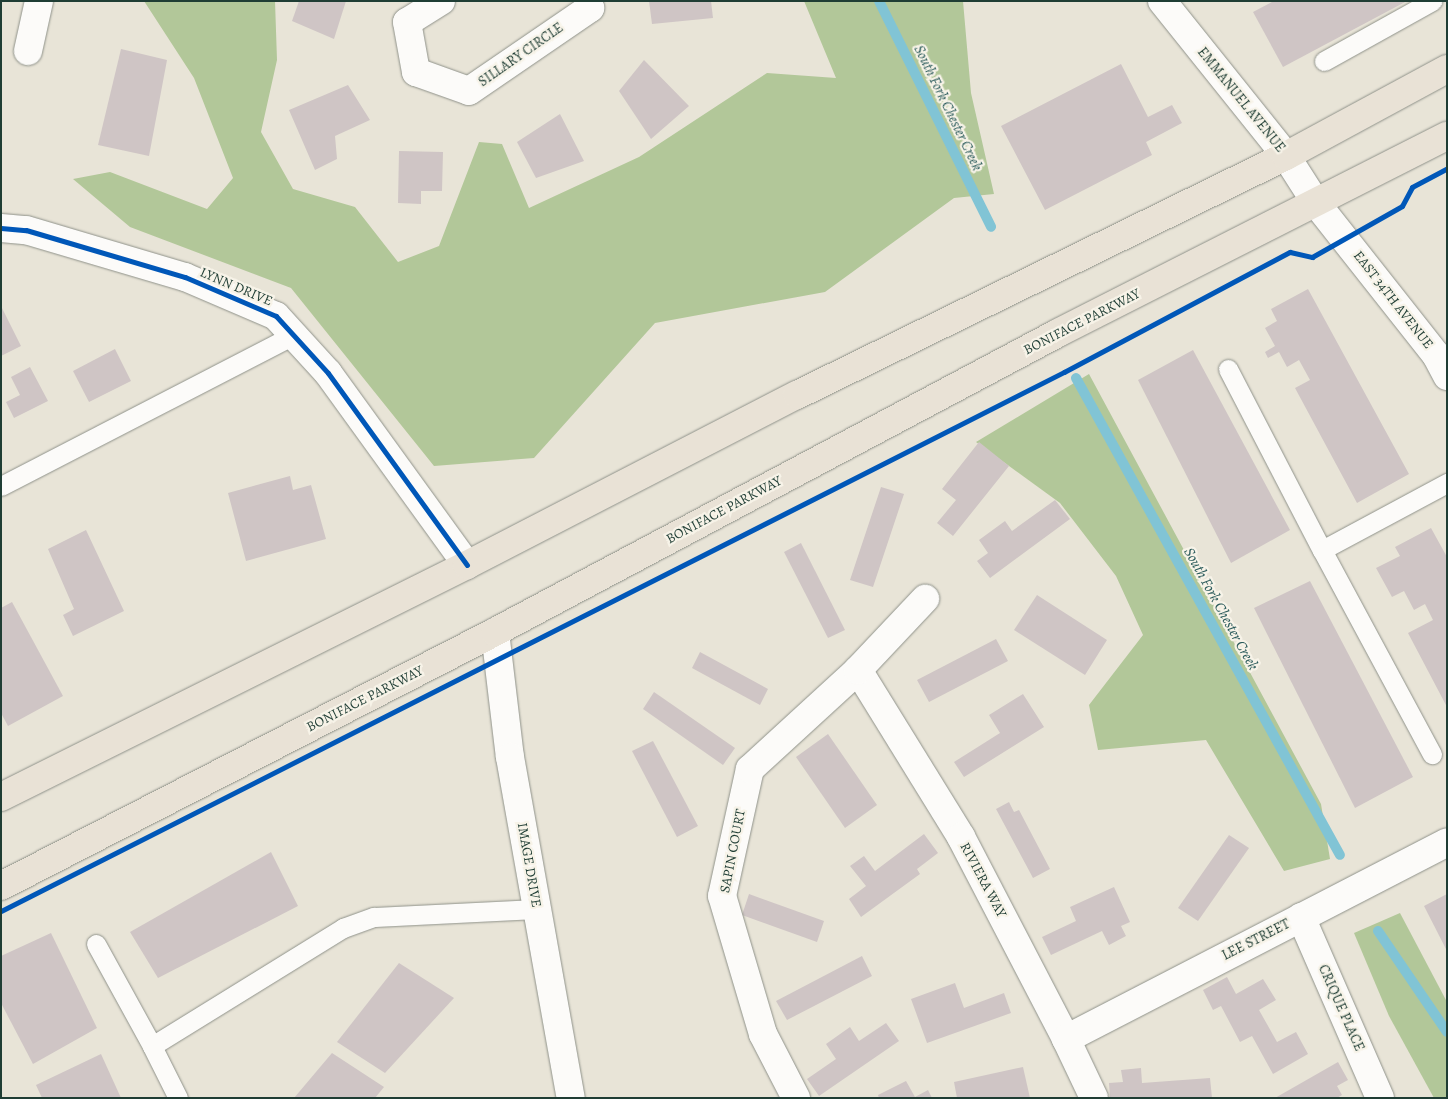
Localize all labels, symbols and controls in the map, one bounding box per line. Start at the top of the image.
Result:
street label: SILLARY CIRCLE [475,19,567,91]
water label: South Fork Chester Creek [910,42,986,174]
street label: EMMANUEL AVENUE [1194,44,1288,156]
street label: EAST 34TH AVENUE [1350,248,1436,352]
street label: LYNN DRIVE [197,264,275,310]
street label: BONIFACE PARKWAY [1021,285,1143,359]
street label: BONIFACE PARKWAY [663,472,785,548]
water label: South Fork Chester Creek [1180,545,1262,673]
street label: BONIFACE PARKWAY [304,662,426,736]
street label: SAPIN COURT [717,808,749,894]
street label: IMAGE DRIVE [513,821,545,909]
street label: RIVIERA WAY [956,840,1010,920]
street label: LEE STREET [1219,916,1293,964]
street label: CRIQUE PLACE [1314,962,1368,1054]

